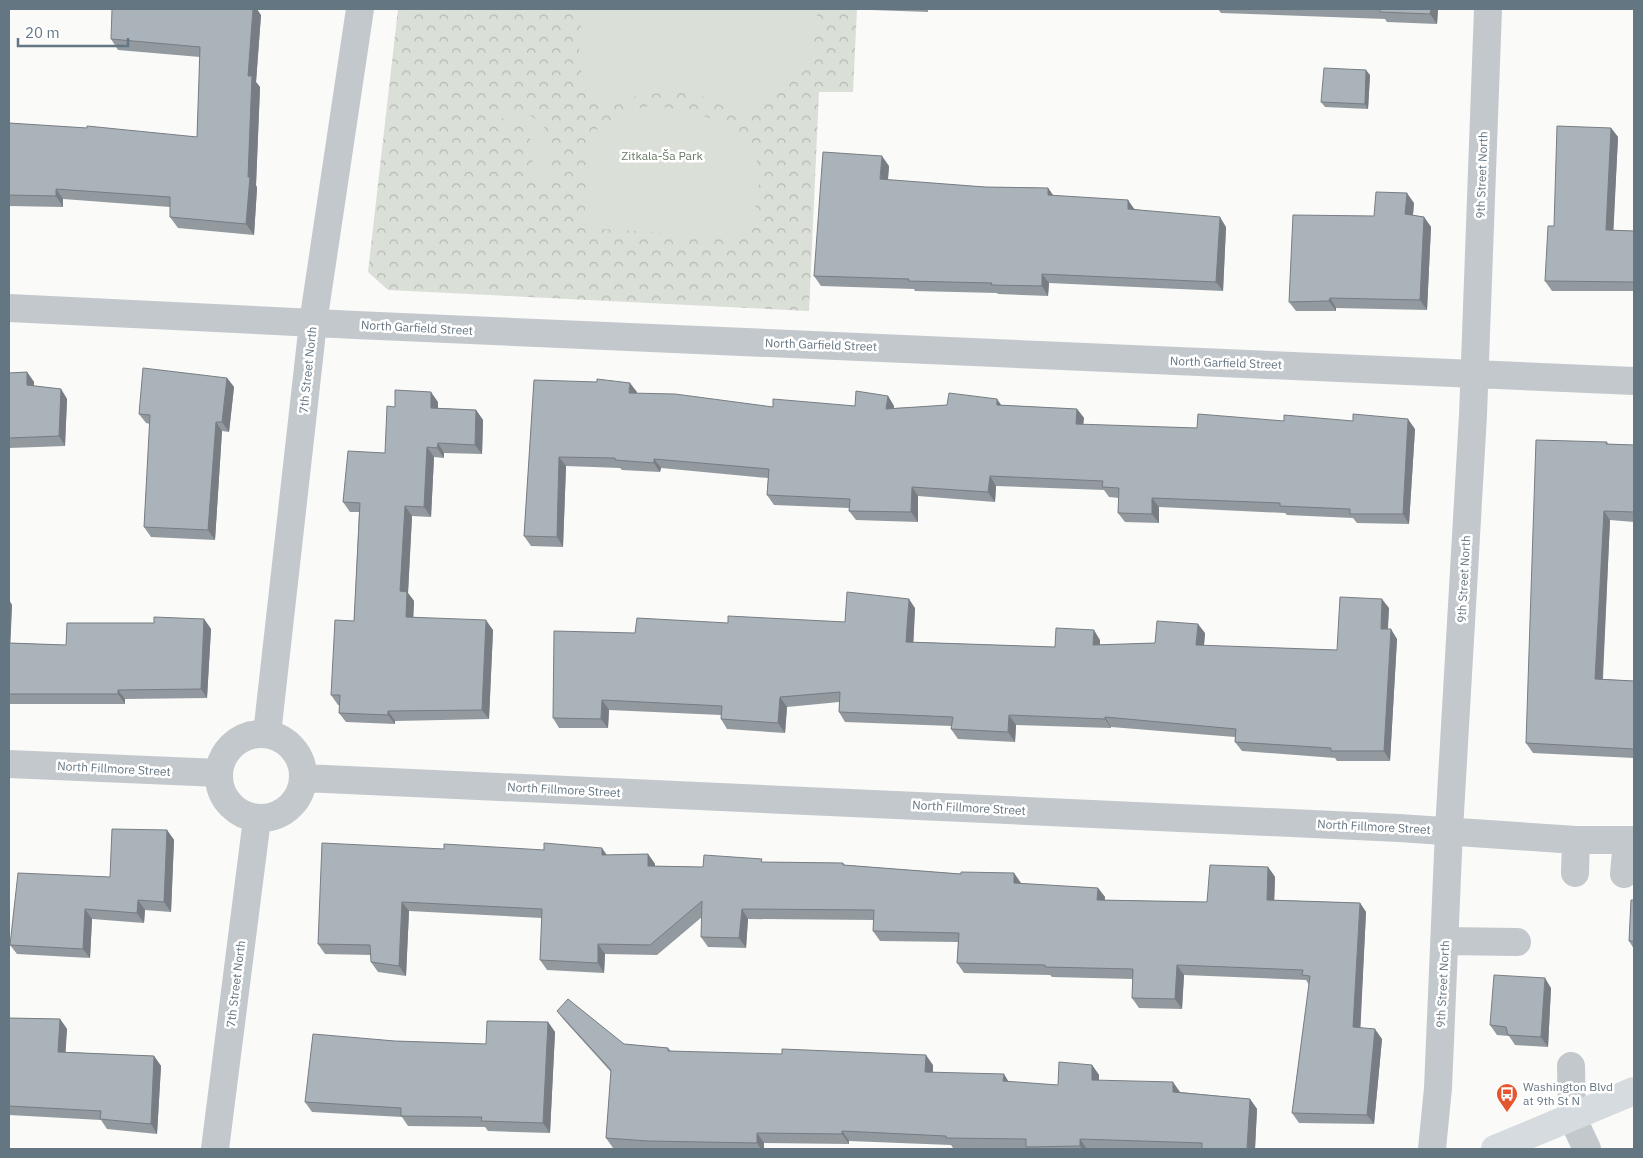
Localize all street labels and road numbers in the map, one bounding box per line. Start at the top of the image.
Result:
street label: 9th Street North [1472,131,1491,219]
street label: North Garfield Street [361,317,473,338]
street label: 7th Street North [295,326,320,414]
street label: North Garfield Street [765,335,877,354]
street label: North Garfield Street [1170,353,1282,372]
street label: 9th Street North [1454,535,1473,623]
street label: North Fillmore Street [57,758,171,779]
street label: North Fillmore Street [507,779,621,800]
street label: North Fillmore Street [912,797,1026,818]
street label: North Fillmore Street [1317,816,1431,837]
street label: 7th Street North [223,940,248,1028]
street label: 9th Street North [1433,940,1452,1028]

